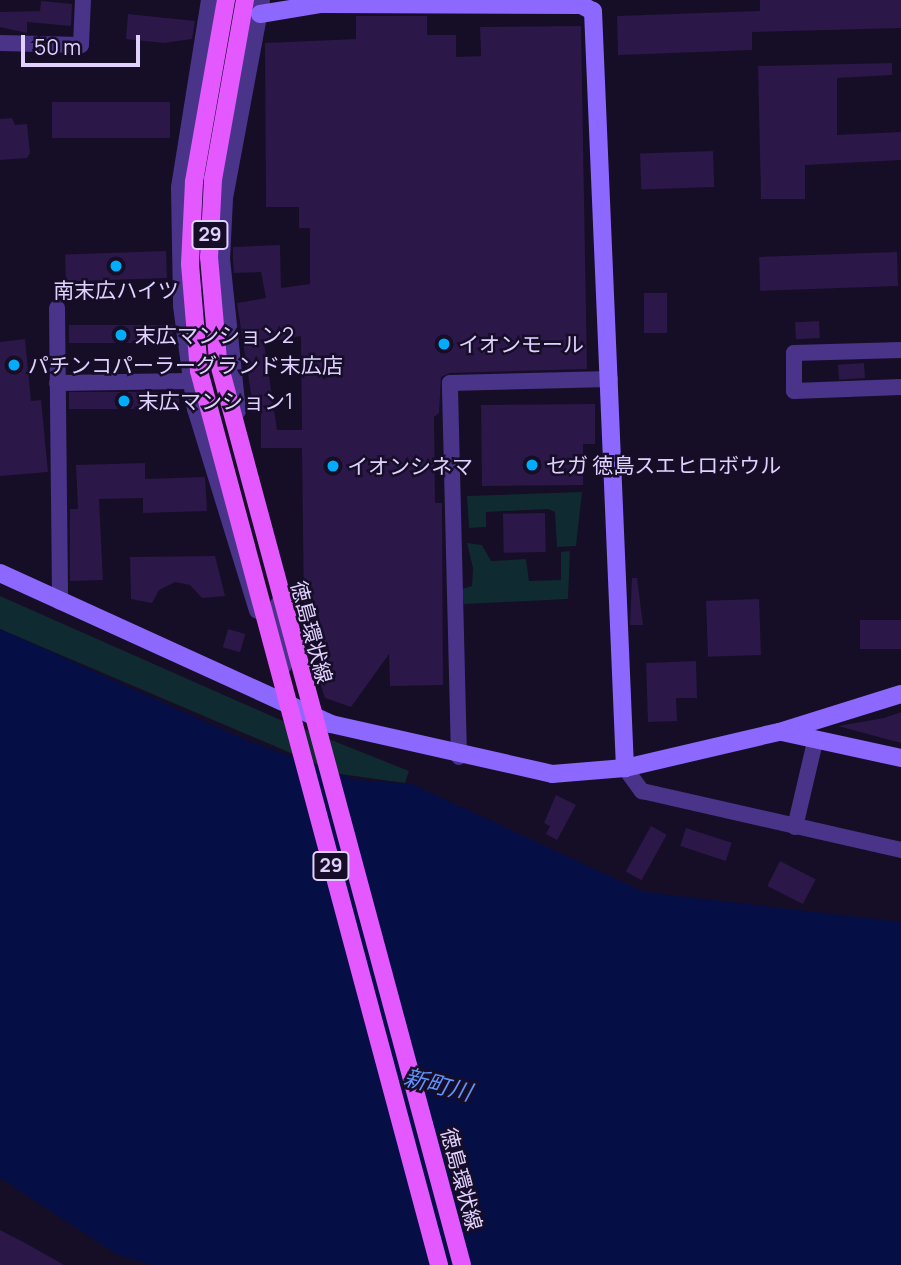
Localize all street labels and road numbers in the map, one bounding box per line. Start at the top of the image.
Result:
road number: 29 [191,219,229,250]
street label: 徳島環状線 [286,578,338,686]
road number: 29 [312,850,350,881]
street label: 徳島環状線 [436,1125,488,1233]

